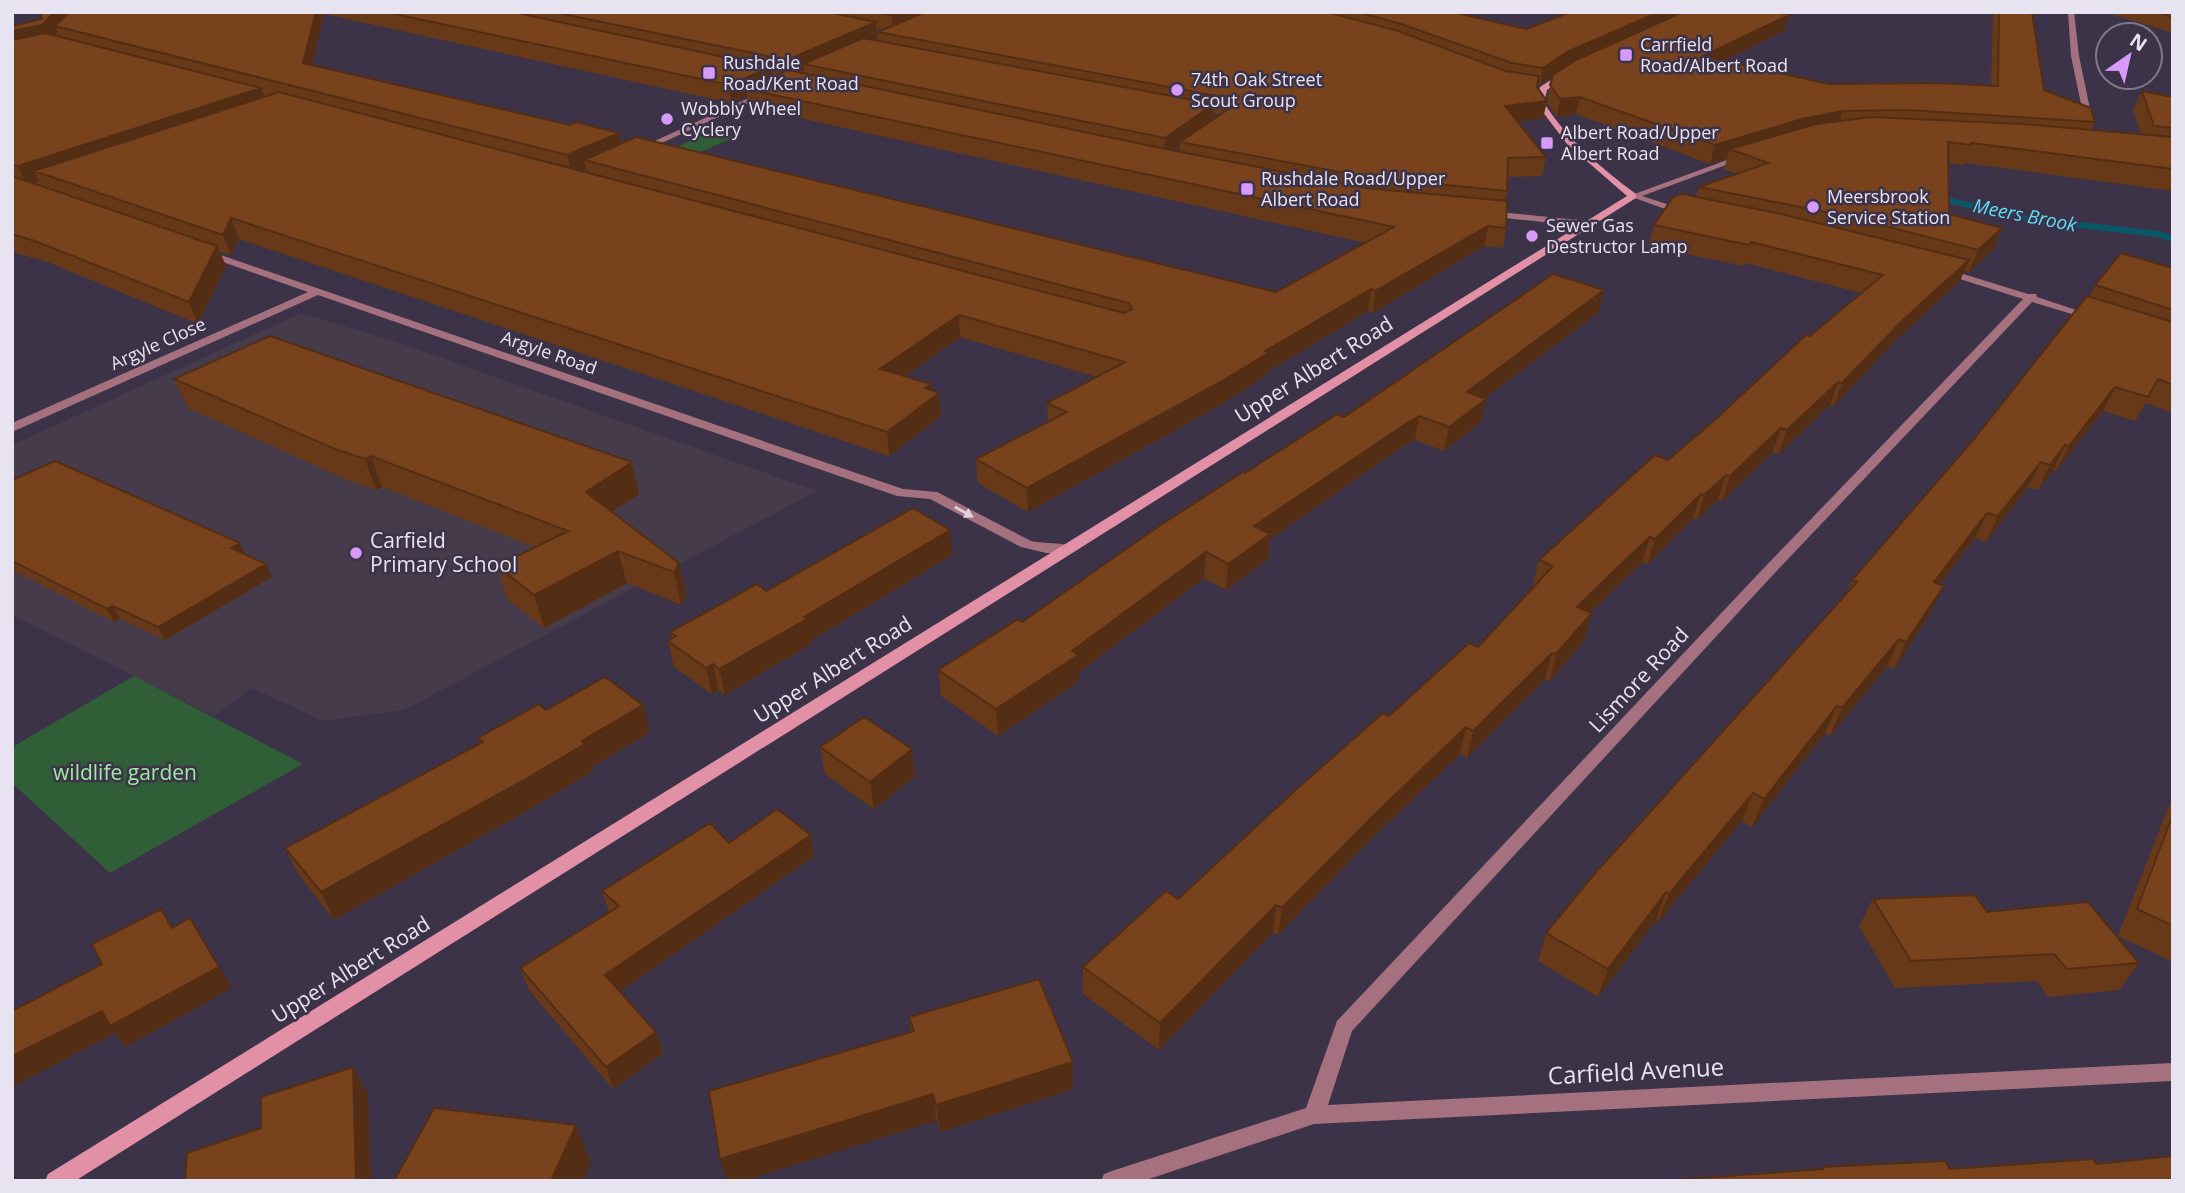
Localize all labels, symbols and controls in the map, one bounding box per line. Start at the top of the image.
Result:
north arrow [2094,21,2164,91]
text: N [2125,27,2152,57]
place label: Carrfield Road/Albert Road [1640,32,1788,77]
marker: Carrfield Road/Albert Road [1618,47,1634,63]
place label: Rushdale Road/Kent Road [723,50,859,95]
marker: Rushdale Road/Kent Road [701,65,717,81]
place label: 74th Oak Street Scout Group [1191,67,1322,112]
marker: 74th Oak Street Scout Group [1169,82,1185,98]
place label: Wobbly Wheel Cyclery [681,96,801,141]
marker: Wobbly Wheel Cyclery [659,111,675,127]
place label: Albert Road/Upper Albert Road [1561,120,1719,165]
marker: Albert Road/Upper Albert Road [1539,135,1555,151]
place label: Rushdale Road/Upper Albert Road [1261,166,1446,211]
marker: Rushdale Road/Upper Albert Road [1239,181,1255,197]
place label: Meersbrook Service Station [1827,184,1950,229]
water label: Meers Brook [1971,192,2080,238]
marker: Meersbrook Service Station [1805,199,1821,215]
place label: Sewer Gas Destructor Lamp [1546,213,1688,258]
marker: Sewer Gas Destructor Lamp [1524,228,1540,244]
street label: Upper Albert Road [1229,309,1398,429]
street label: Argyle Close [106,311,209,375]
street label: Argyle Road [498,324,600,380]
one-way arrow [955,506,974,518]
place label: Carfield Primary School [370,526,517,578]
marker: Carfield Primary School [348,545,364,561]
street label: Upper Albert Road [748,609,917,729]
street label: Lismore Road [1582,621,1694,738]
park label: wildlife garden [53,758,197,786]
street label: Upper Albert Road [266,909,435,1029]
street label: Carfield Avenue [1547,1049,1725,1092]

